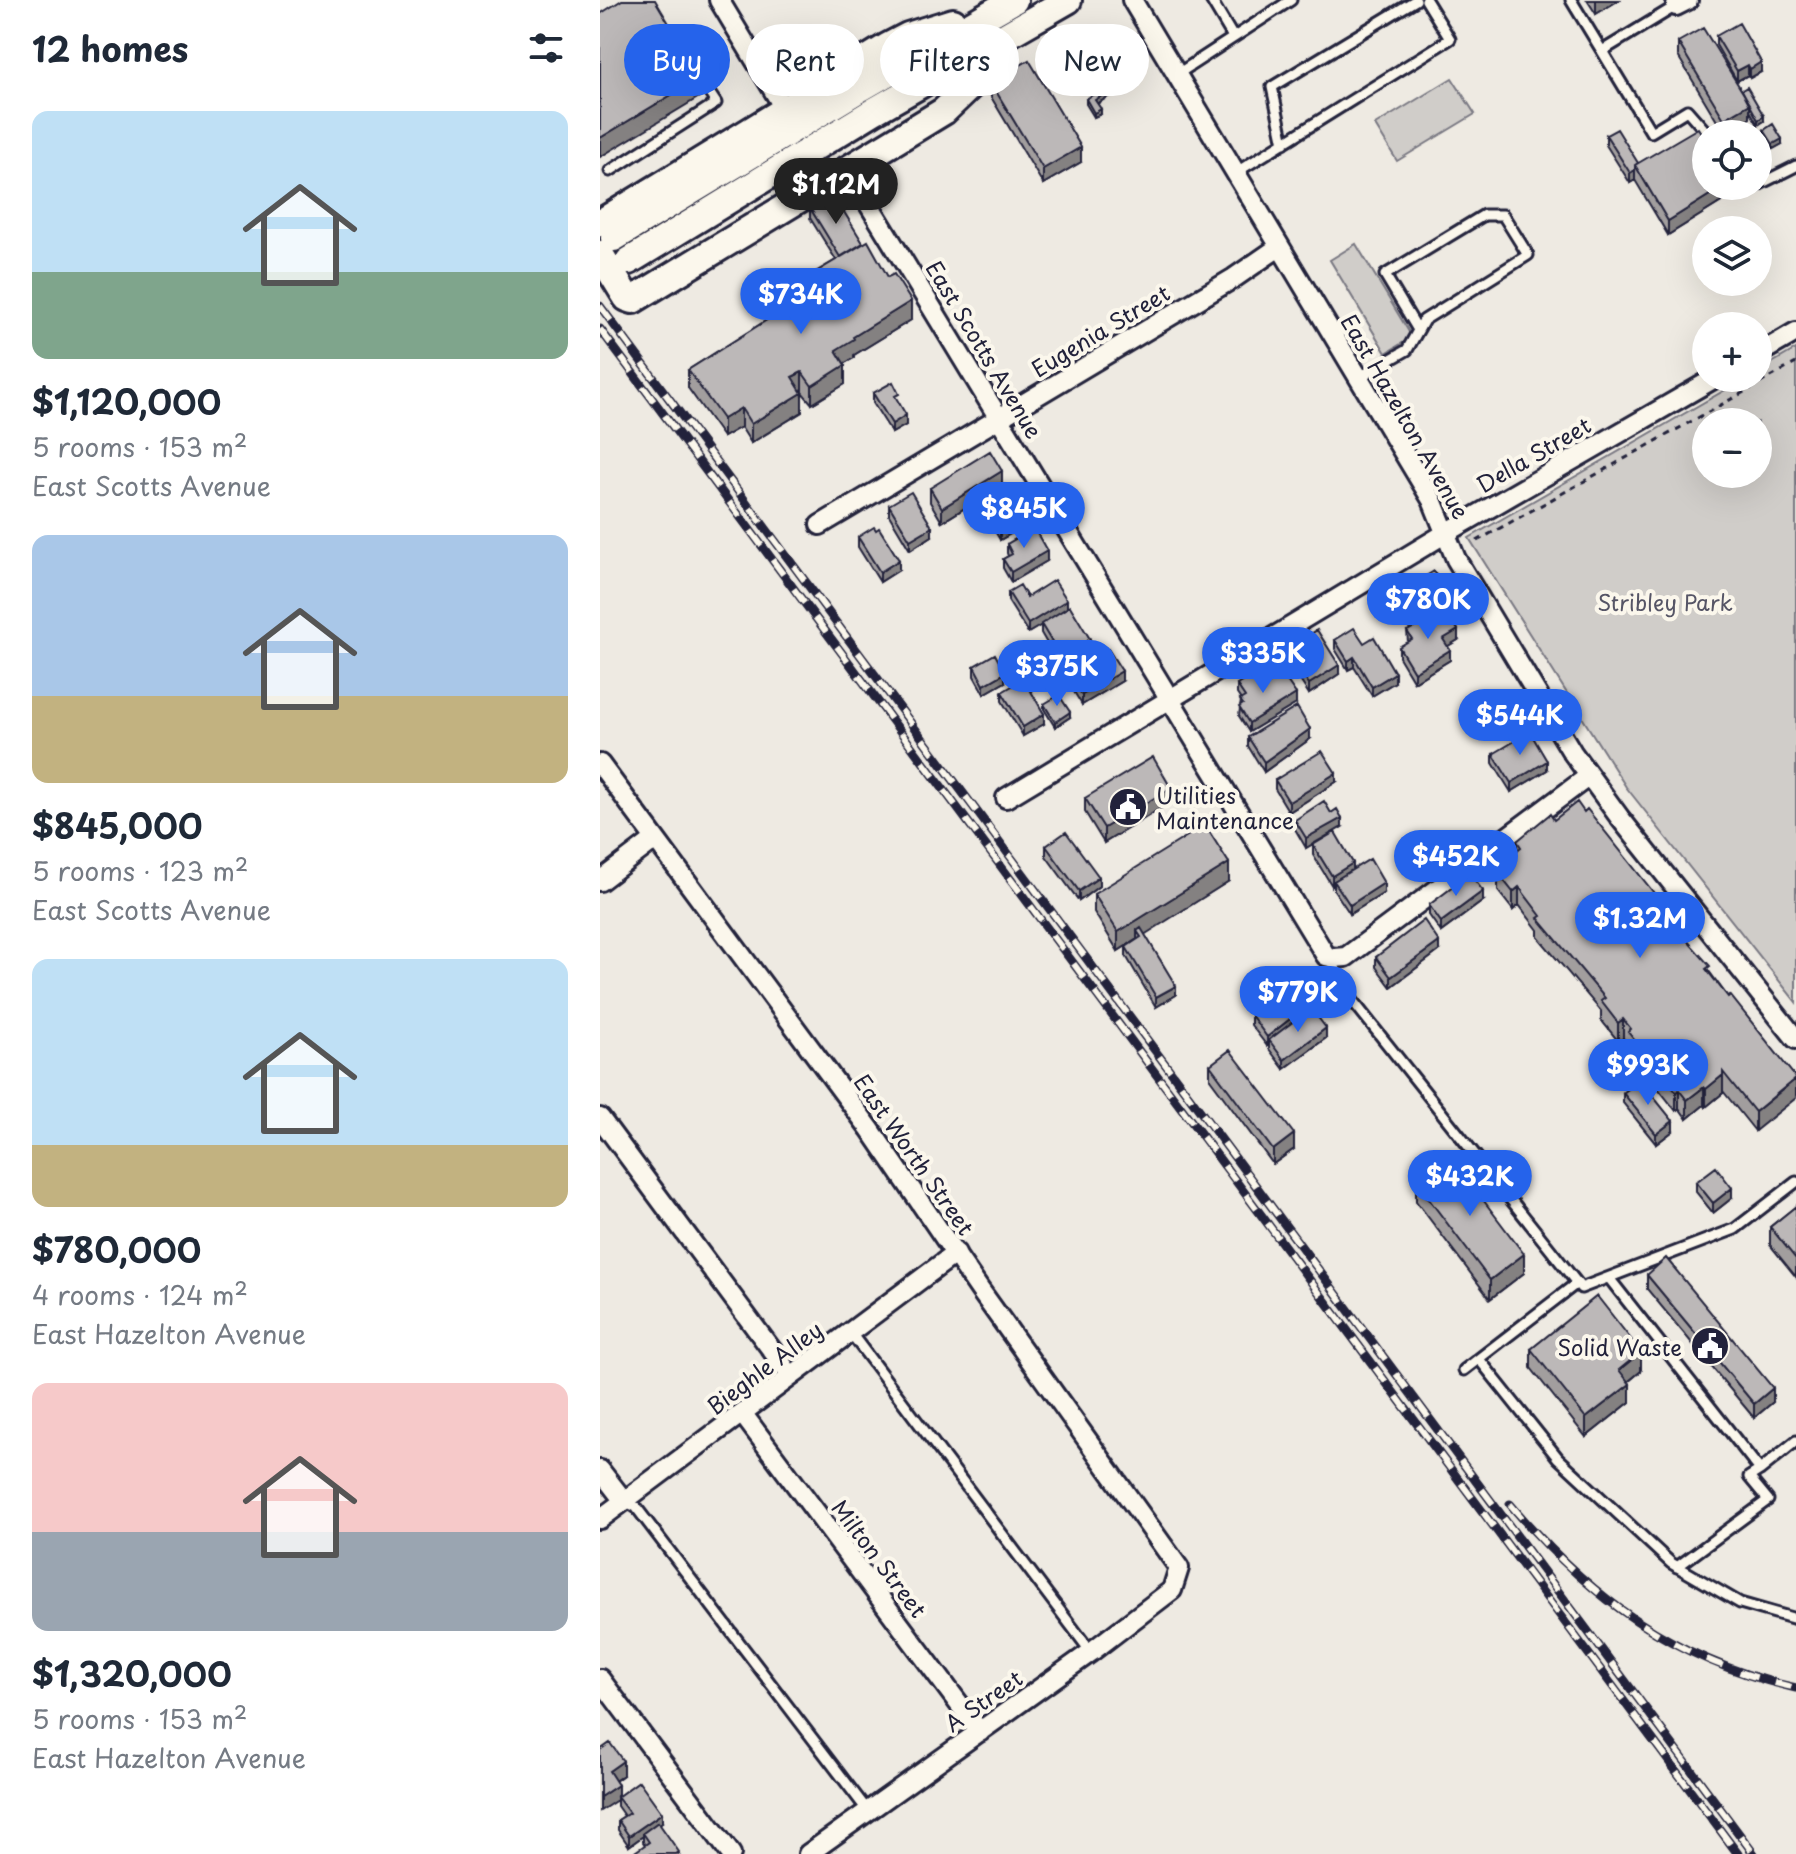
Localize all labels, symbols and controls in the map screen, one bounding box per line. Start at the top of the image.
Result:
text: 12 homes [32,22,188,74]
chip: Buy [624,24,730,96]
chip: Rent [746,24,864,96]
chip: Filters [880,24,1019,96]
chip: New [1035,24,1149,96]
icon: filters [524,26,568,70]
map controls [1692,120,1772,488]
button: locate [1692,120,1772,200]
pin: $1.12M [771,158,901,226]
icon: home [228,163,372,307]
text: $1.12M [792,164,880,203]
button: layers [1692,216,1772,296]
street label: East Scotts Avenue [919,254,1051,444]
pin: $734K [745,268,857,336]
text: $734K [758,274,844,313]
street label: Eugenia Street [1025,276,1175,384]
street label: East Hazelton Avenue [1334,307,1478,525]
button: + [1692,312,1772,392]
text: $1,120,000 [32,375,221,427]
street label: Della Street [1470,408,1596,500]
button: − [1692,408,1772,488]
text: 5 rooms · 153 m² [32,427,247,466]
text: East Scotts Avenue [32,466,271,505]
pin: $845K [968,482,1080,550]
text: $845K [981,488,1067,527]
pin: $780K [1372,573,1484,641]
text: $780K [1385,579,1471,618]
park label: Stribley Park [1597,585,1733,618]
icon: home [228,587,372,731]
pin: $335K [1207,627,1319,695]
text: $335K [1220,633,1306,672]
pin: $375K [1001,640,1113,708]
text: $375K [1015,646,1099,685]
pin: $544K [1464,689,1576,757]
text: $544K [1476,695,1564,734]
place label: Utilities Maintenance [1156,778,1294,836]
public building icon: Utilities Maintenance [1107,786,1149,828]
text: $845,000 [32,799,202,851]
pin: $452K [1400,830,1512,898]
text: $452K [1412,836,1500,875]
text: 5 rooms · 123 m² [32,851,248,890]
text: East Scotts Avenue [32,890,271,929]
pin: $1.32M [1575,892,1705,960]
text: $1.32M [1593,898,1687,937]
pin: $779K [1242,966,1354,1034]
text: $779K [1258,972,1338,1011]
icon: home [228,1011,372,1155]
pin: $993K [1592,1039,1704,1107]
text: $993K [1606,1045,1690,1084]
street label: East Worth Street [847,1067,983,1241]
pin: $432K [1414,1150,1526,1218]
text: $432K [1426,1156,1514,1195]
text: $780,000 [32,1223,201,1275]
text: 4 rooms · 124 m² [32,1275,248,1314]
street label: Bieghle Alley [699,1313,829,1421]
text: East Hazelton Avenue [32,1314,306,1353]
public building icon: Solid Waste [1689,1325,1731,1367]
place label: Solid Waste [1557,1330,1682,1363]
icon: home [228,1435,372,1579]
street label: Milton Street [825,1492,935,1624]
text: $1,320,000 [32,1647,232,1699]
street label: A Street [937,1661,1029,1739]
text: 5 rooms · 153 m² [32,1699,247,1738]
text: East Hazelton Avenue [32,1738,306,1777]

